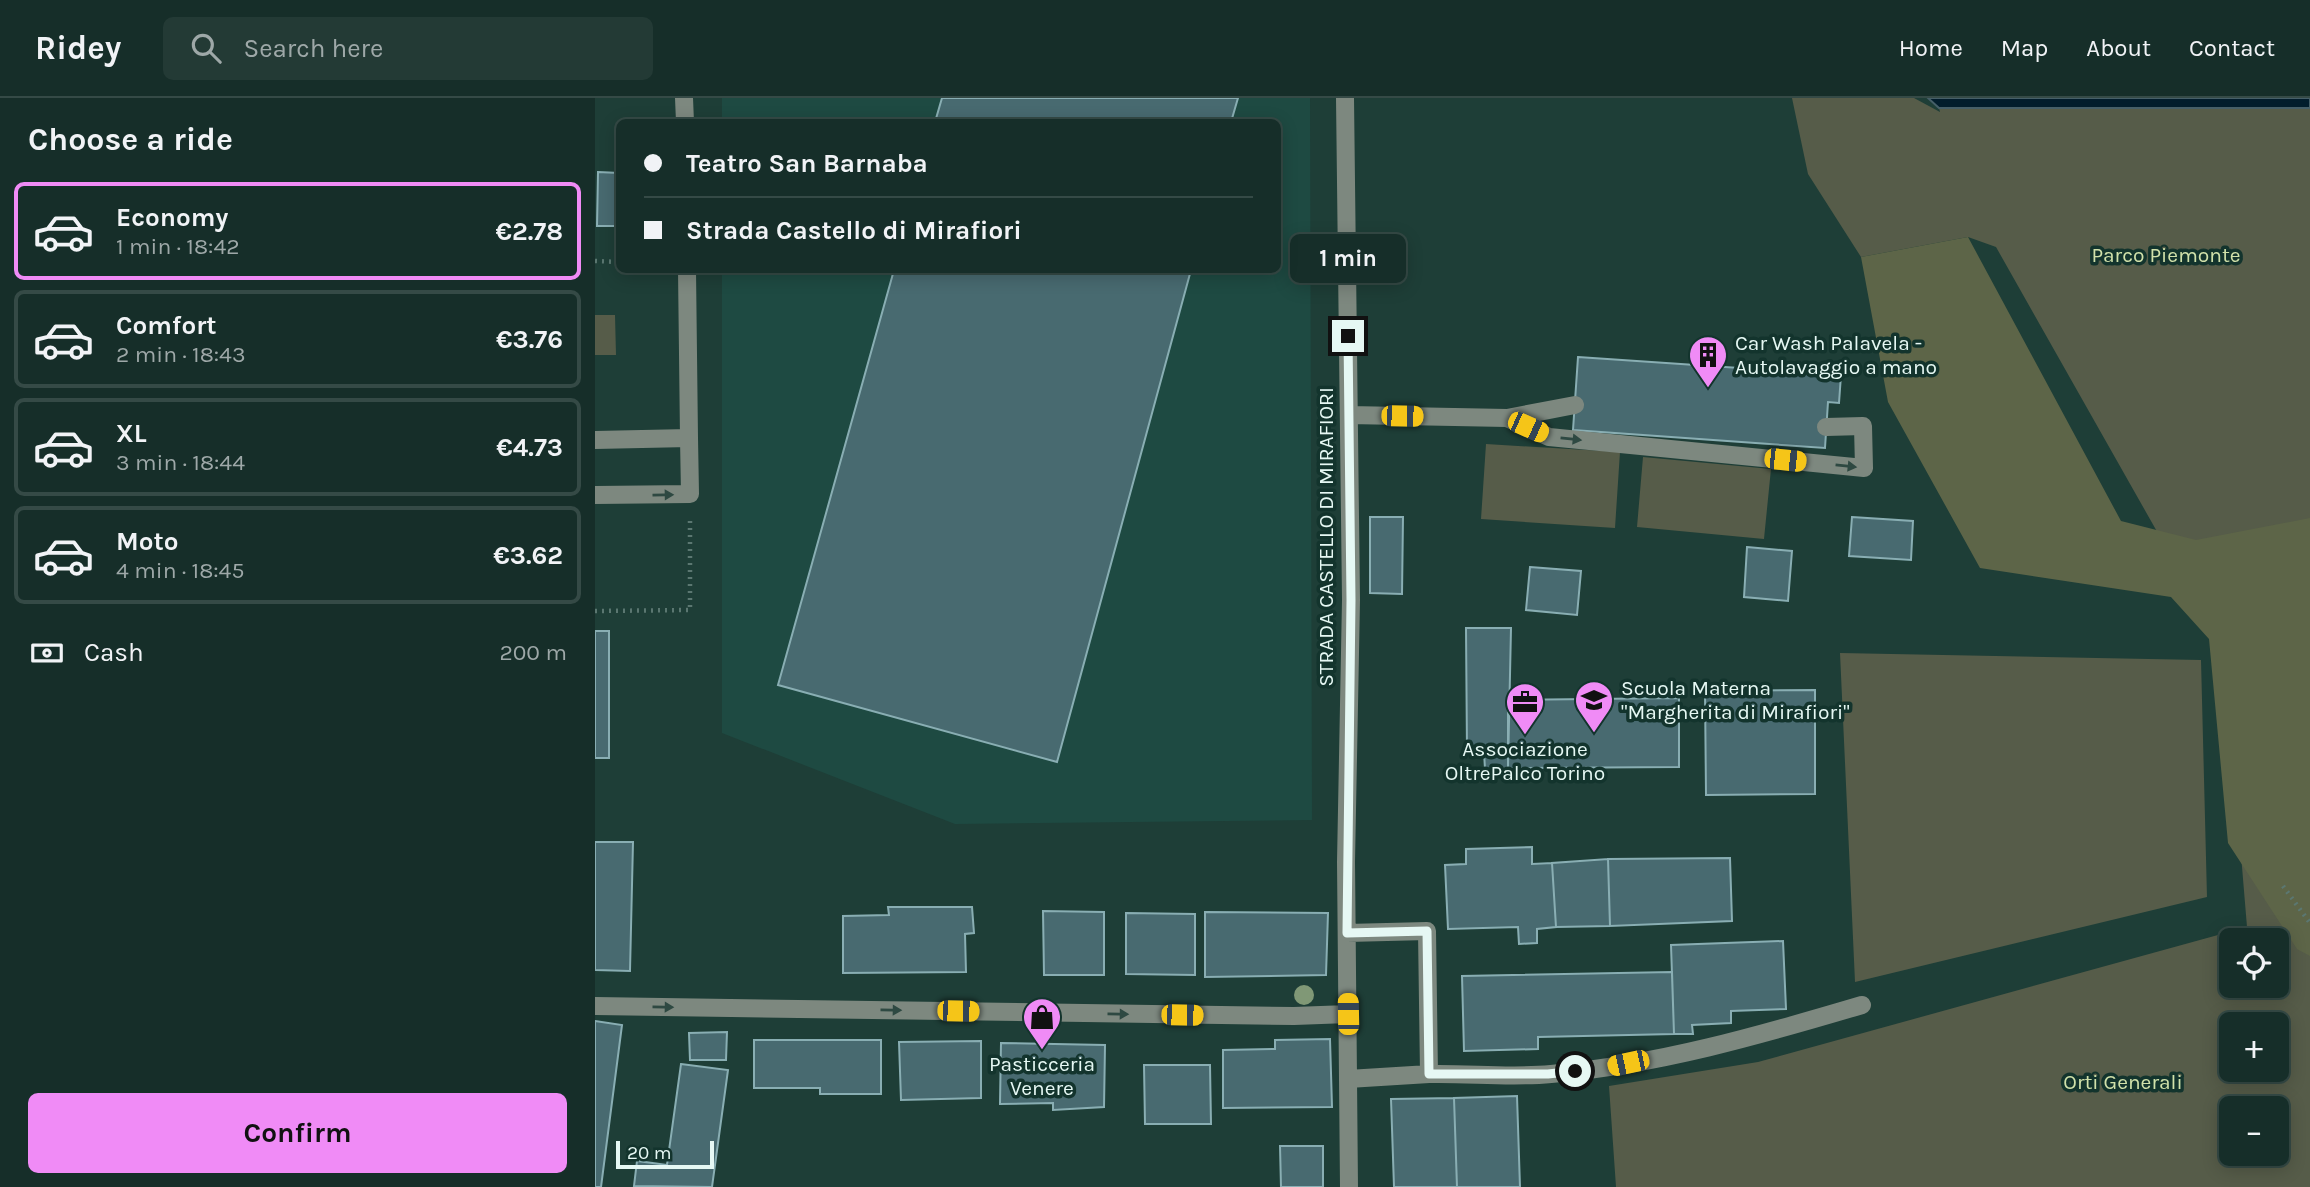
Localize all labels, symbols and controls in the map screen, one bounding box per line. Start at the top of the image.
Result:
search box [163,17,653,80]
text: Ridey [35,29,121,67]
icon: search [187,29,225,67]
text: Search here [243,33,383,64]
text: Home [1899,34,1963,62]
text: Map [2001,34,2048,62]
text: About [2086,34,2151,62]
text: Contact [2189,34,2275,62]
text: Choose a ride [28,121,233,158]
text: Teatro San Barnaba [686,148,928,179]
icon: car [32,200,95,263]
text: Economy [116,202,228,233]
text: Strada Castello di Mirafiori [686,215,1022,246]
text: €2.78 [495,216,563,247]
text: 1 min · 18:42 [116,233,240,260]
callout: 1 min [1290,234,1406,284]
park label: Parco Piemonte [2091,243,2241,267]
text: 1 min [1319,245,1377,272]
icon: car [32,308,95,371]
text: Comfort [116,310,217,341]
route end [1332,320,1364,352]
text: €3.76 [496,324,563,355]
place label: Car Wash Palavela - Autolavaggio a mano [1735,331,1937,379]
building icon: Car Wash Palavela - Autolavaggio a mano [1687,334,1729,389]
text: 2 min · 18:43 [116,341,246,368]
street label: STRADA CASTELLO DI MIRAFIORI [1314,387,1338,687]
car [1381,405,1424,427]
car [1505,409,1552,445]
icon: car [32,416,95,479]
text: XL [116,418,147,449]
text: €4.73 [496,432,563,463]
one-way arrow [1560,434,1582,445]
car [1764,447,1807,473]
text: 3 min · 18:44 [116,449,245,476]
one-way arrow [1835,461,1857,472]
one-way arrow [652,489,674,501]
icon: car [32,524,95,587]
text: Moto [116,526,178,557]
text: €3.62 [493,540,563,571]
text: 4 min · 18:45 [116,557,244,584]
icon: cash [28,634,66,672]
text: Cash [84,637,144,668]
text: 200 m [499,639,567,666]
place label: Scuola Materna "Margherita di Mirafiori" [1621,676,1850,724]
school or university icon: Scuola Materna "Margherita di Mirafiori" [1573,679,1615,734]
office icon: Associazione OltrePalco Torino [1504,681,1546,736]
place label: Associazione OltrePalco Torino [1445,737,1605,785]
map controls [2219,928,2289,1166]
button: locate [2219,928,2289,998]
car [1338,993,1359,1035]
shop icon: Pasticceria Venere [1021,996,1063,1051]
car [937,1000,980,1022]
one-way arrow [652,1001,674,1013]
car [1161,1004,1204,1026]
one-way arrow [880,1005,902,1016]
one-way arrow [1107,1008,1129,1020]
button: + [2219,1012,2289,1082]
car [1606,1048,1651,1078]
place label: Pasticceria Venere [989,1052,1095,1100]
route start [1559,1055,1591,1087]
park label: Orti Generali [2063,1070,2183,1094]
button: Confirm [28,1093,567,1173]
button: − [2219,1096,2289,1166]
scale bar [616,1138,714,1170]
text: 20 m [627,1142,672,1164]

